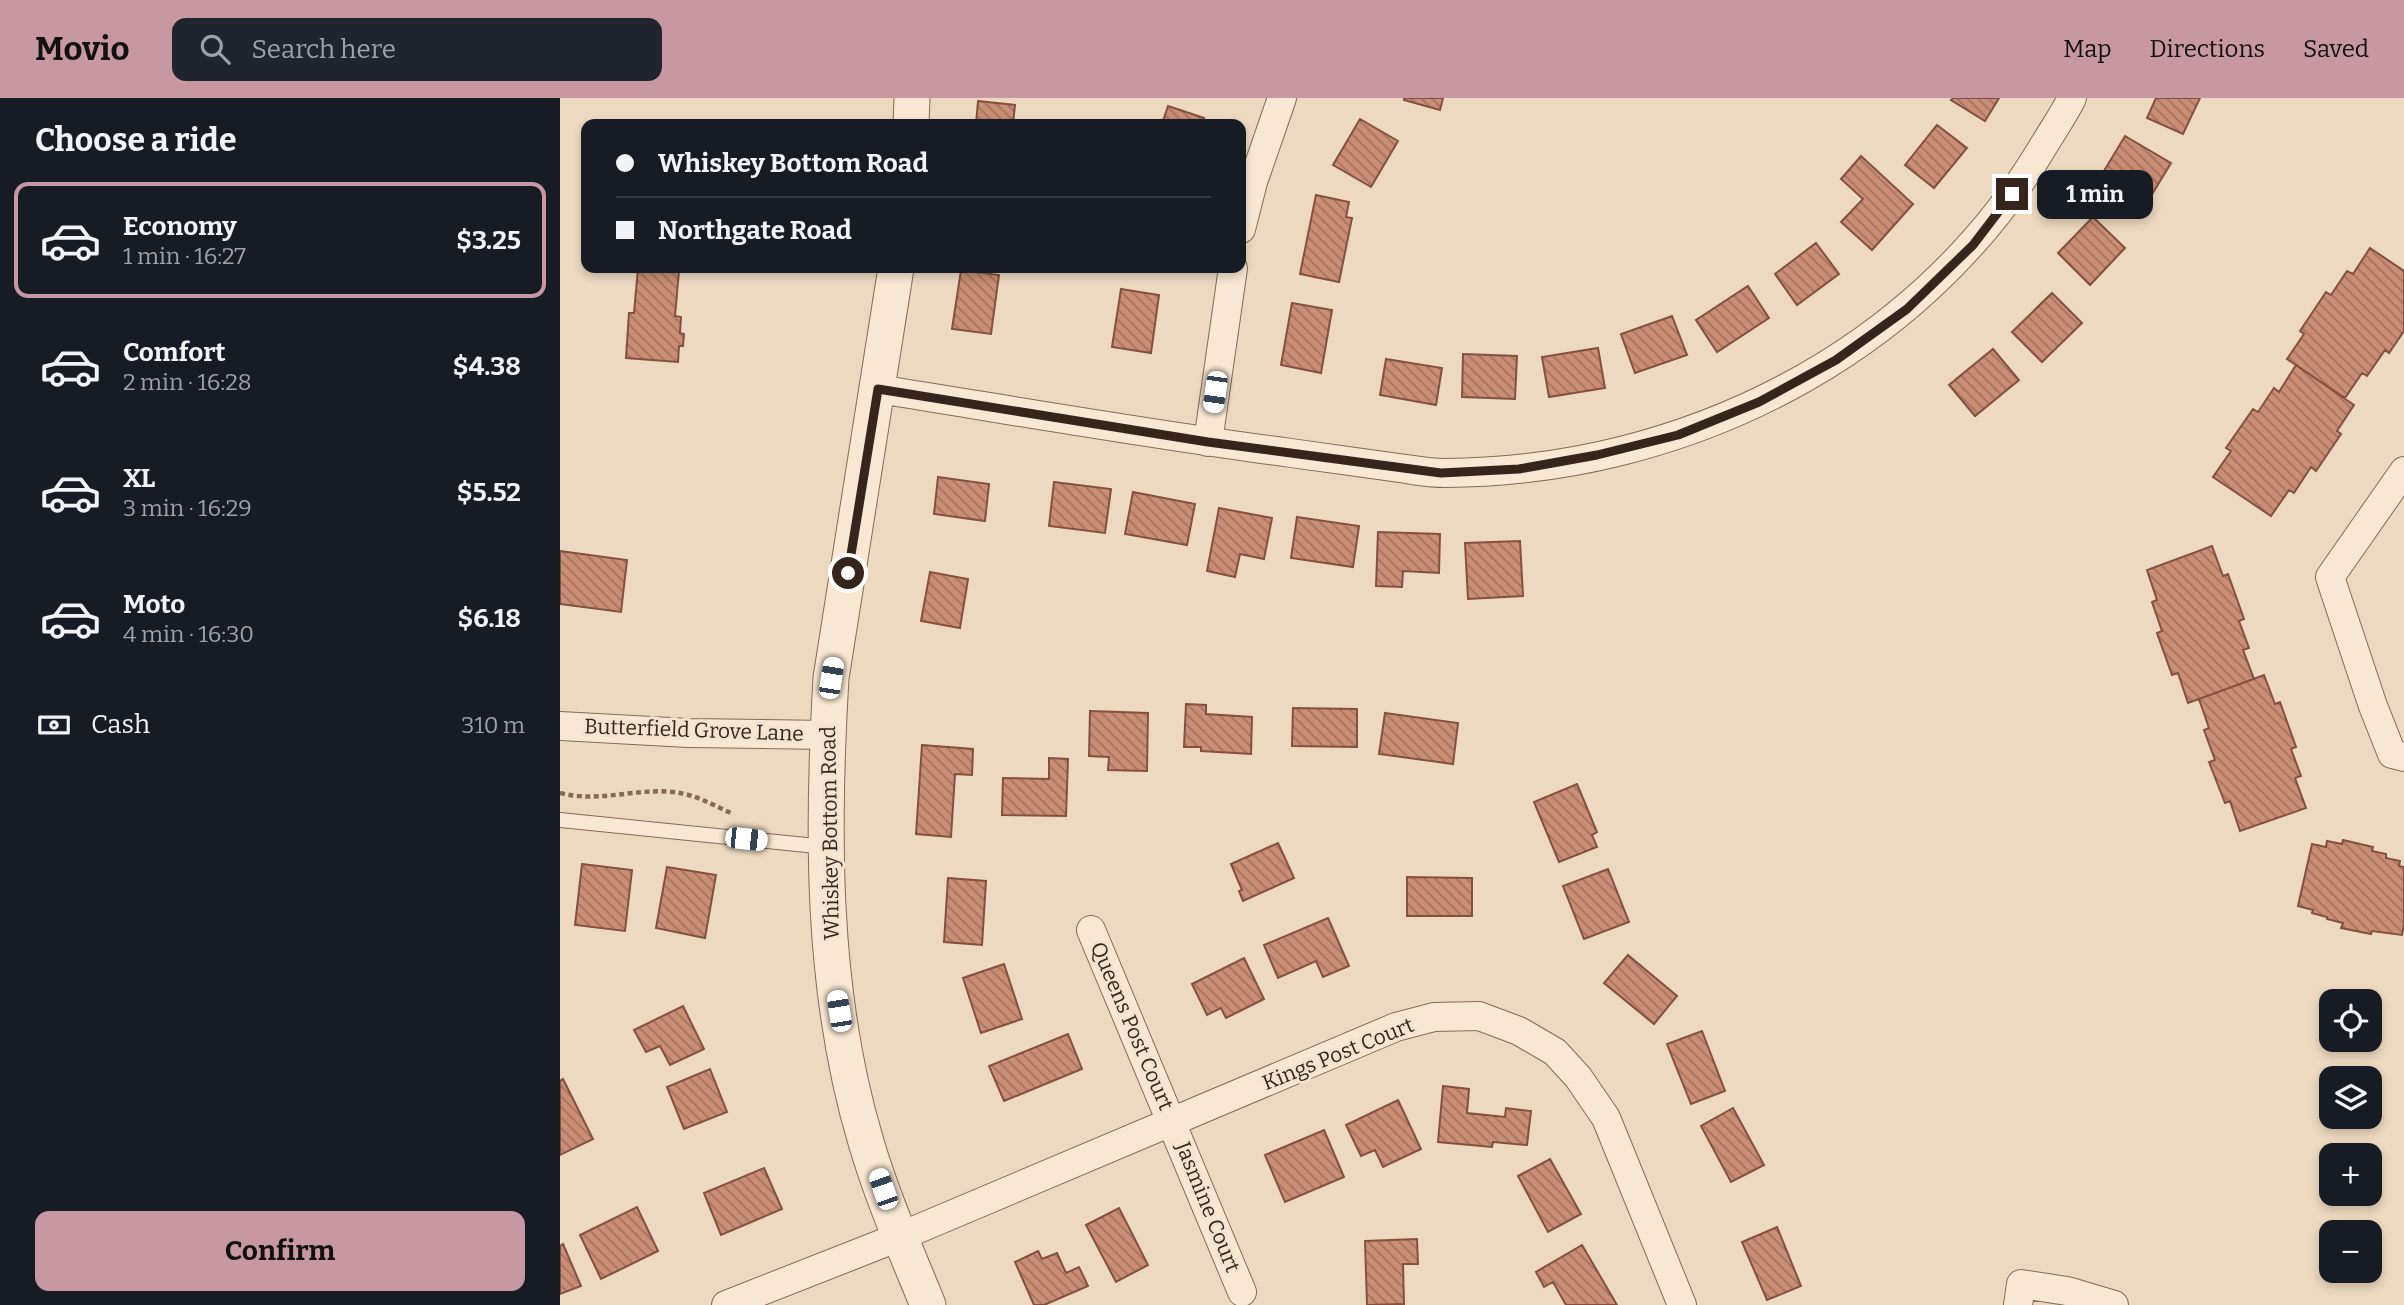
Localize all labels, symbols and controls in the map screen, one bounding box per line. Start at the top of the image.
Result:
search box [172,18,662,81]
text: Movio [35,29,130,69]
icon: search [196,30,234,68]
text: Search here [252,34,396,65]
text: Map [2063,35,2112,63]
text: Directions [2150,35,2265,63]
text: Saved [2303,35,2369,63]
text: Choose a ride [35,121,236,159]
text: Whiskey Bottom Road [658,148,928,179]
callout: 1 min [2036,170,2152,218]
route end [1996,178,2028,210]
text: 1 min [2066,180,2124,208]
icon: car [39,209,102,272]
text: Economy [123,211,237,242]
text: Northgate Road [658,215,852,246]
text: $3.25 [456,225,521,256]
text: 1 min · 16:27 [123,242,246,270]
icon: car [39,335,102,398]
text: Comfort [123,337,226,368]
text: $4.38 [453,351,521,382]
text: 2 min · 16:28 [123,368,252,396]
car [1202,370,1229,414]
icon: car [39,461,102,524]
text: XL [123,463,155,494]
text: $5.52 [457,477,521,508]
text: 3 min · 16:29 [123,494,252,522]
route start [832,557,864,589]
icon: car [39,587,102,650]
text: Moto [123,589,185,620]
text: $6.18 [457,603,521,634]
text: 4 min · 16:30 [123,620,254,648]
car [818,656,845,700]
icon: cash [35,706,73,744]
text: Cash [91,709,150,740]
text: 310 m [461,711,525,739]
street label: Butterfield Grove Lane [584,713,804,747]
street label: Whiskey Bottom Road [815,726,845,940]
car [725,826,768,852]
street label: Queens Post Court [1085,938,1179,1114]
car [826,989,853,1033]
map controls [2319,989,2382,1283]
button: locate [2319,989,2382,1052]
street label: Kings Post Court [1259,1012,1418,1096]
button: layers [2319,1066,2382,1129]
street label: Jasmine Court [1170,1137,1246,1276]
button: + [2319,1143,2382,1206]
car [867,1166,900,1212]
button: Confirm [35,1211,525,1291]
button: − [2319,1220,2382,1283]

